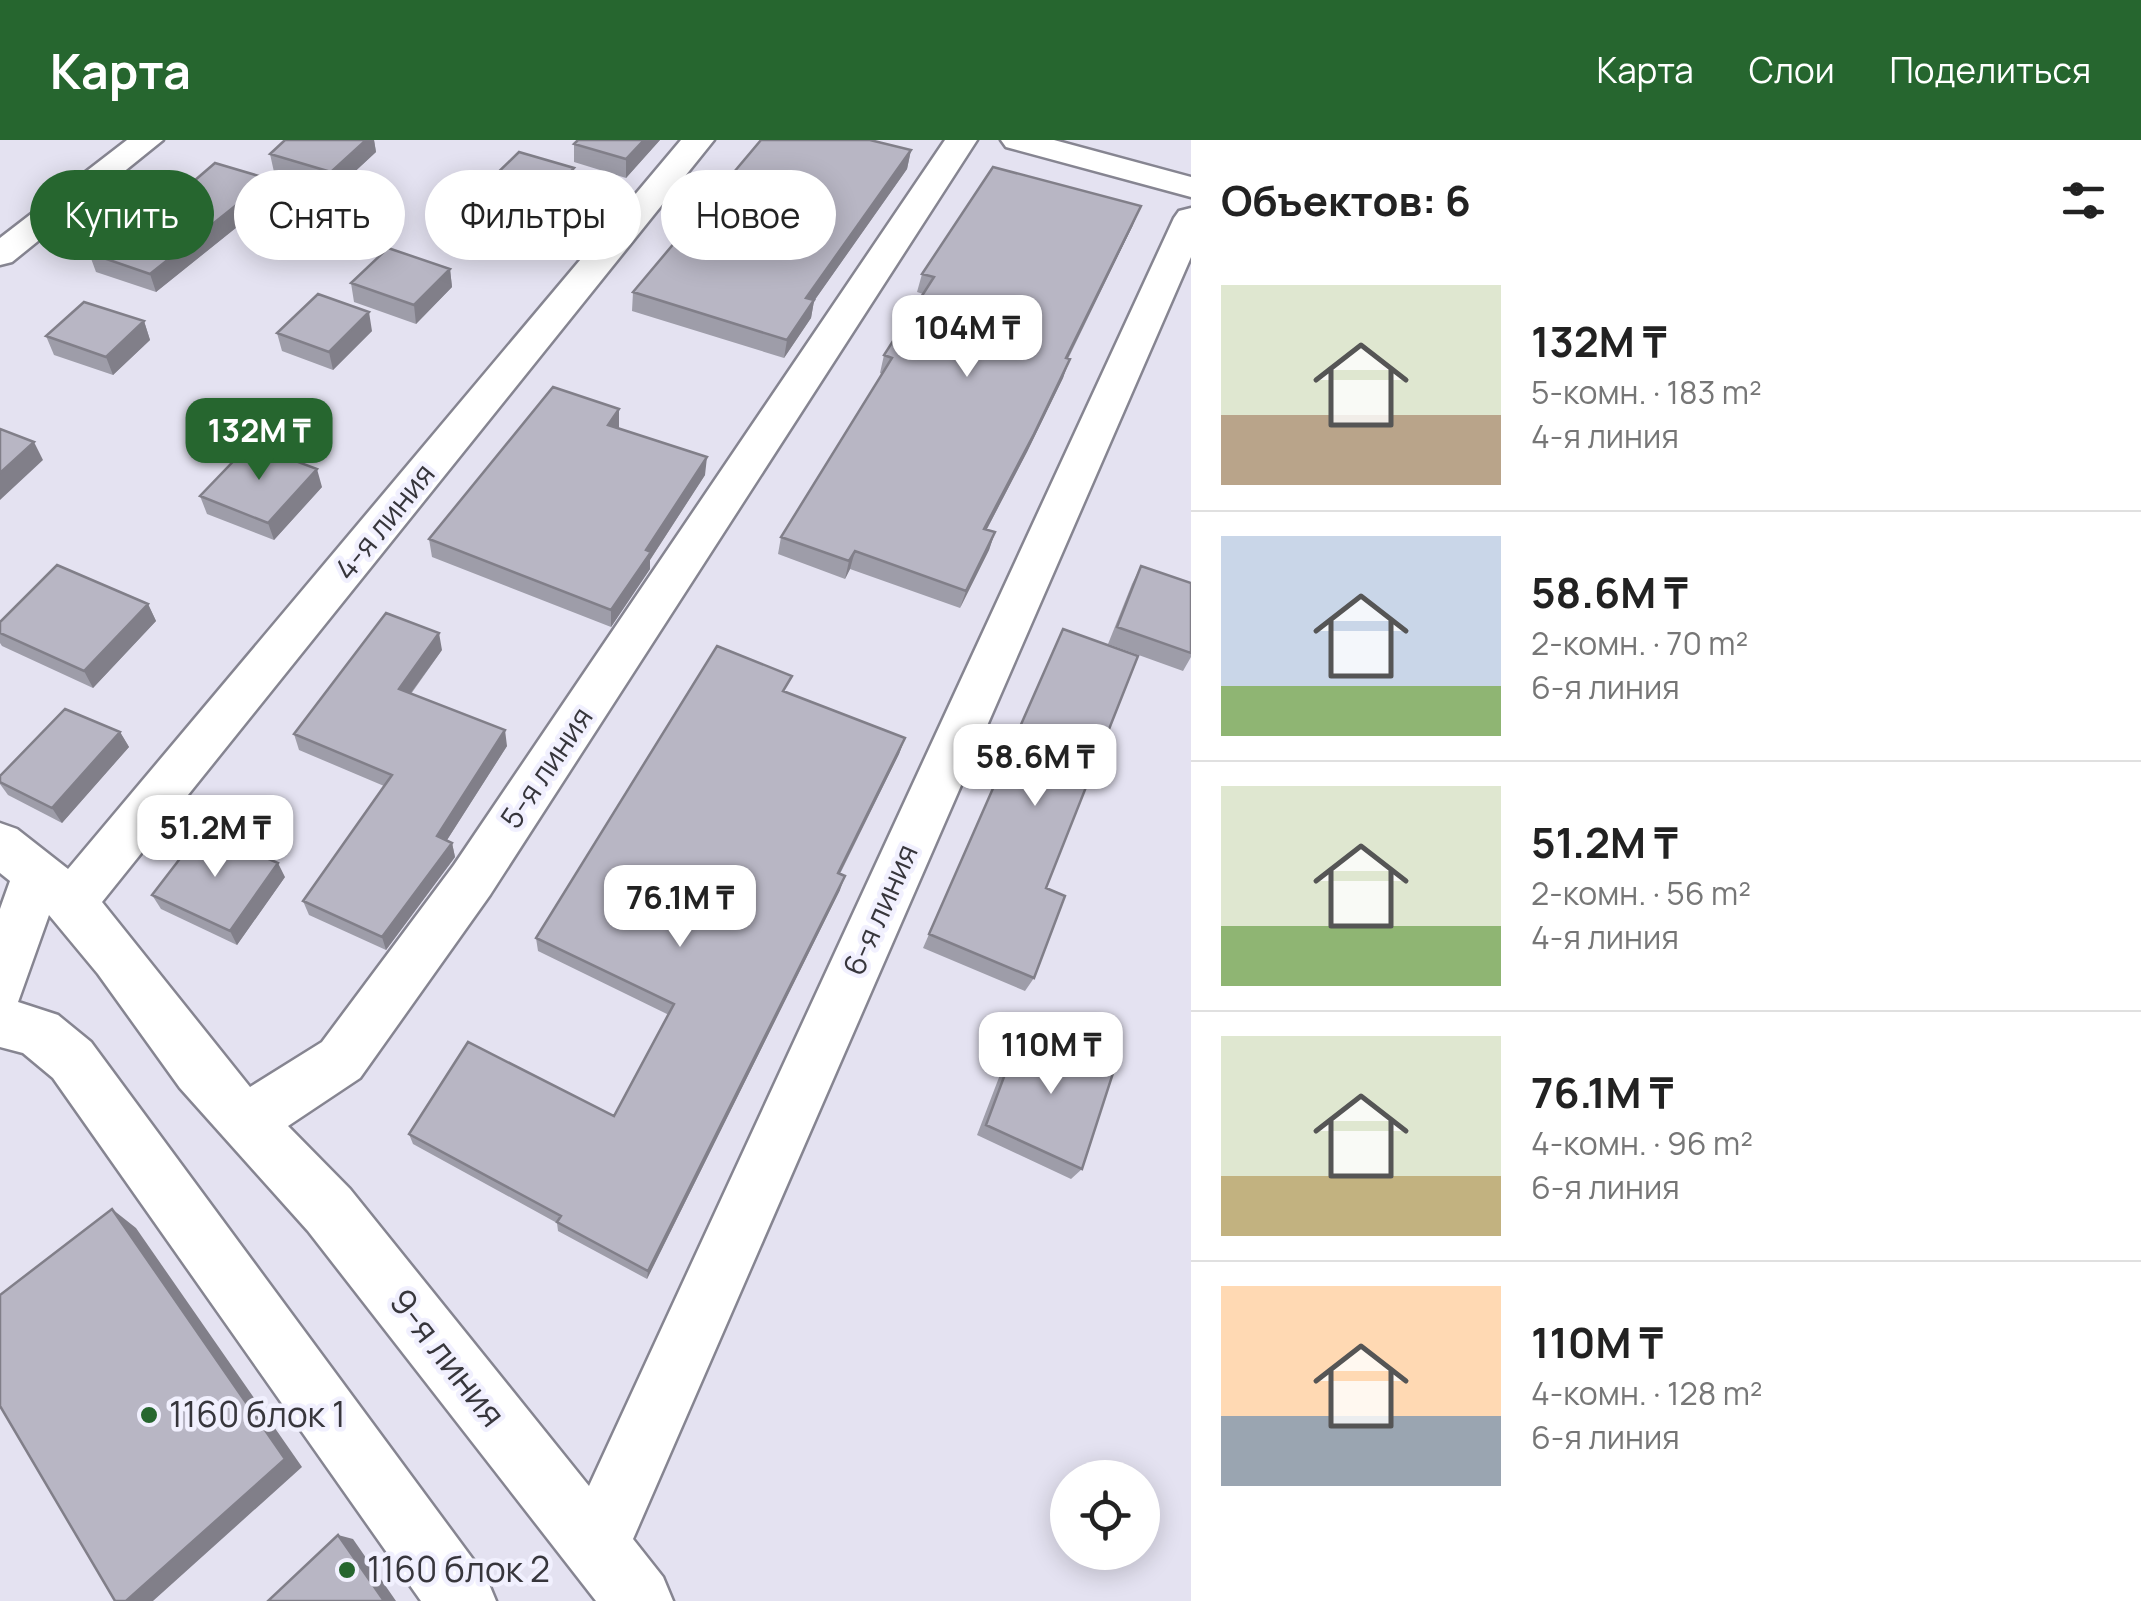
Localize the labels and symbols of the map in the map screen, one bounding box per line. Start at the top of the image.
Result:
pin: 104M ₸ [886,295,1048,380]
pin: 132M ₸ [178,398,340,483]
street label: 4-я линия [324,454,443,588]
street label: 5-я линия [490,698,601,836]
pin: 58.6M ₸ [943,724,1127,809]
pin: 51.2M ₸ [123,795,307,880]
street label: 6-я линия [833,837,927,981]
pin: 76.1M ₸ [588,865,772,950]
pin: 110M ₸ [970,1012,1132,1097]
street label: 9-я линия [379,1278,517,1436]
place label: 1160 блок 1 [169,1390,346,1438]
marker: 1160 блок 1 [138,1404,160,1426]
place label: 1160 блок 2 [367,1545,550,1593]
marker: 1160 блок 2 [336,1559,358,1581]

